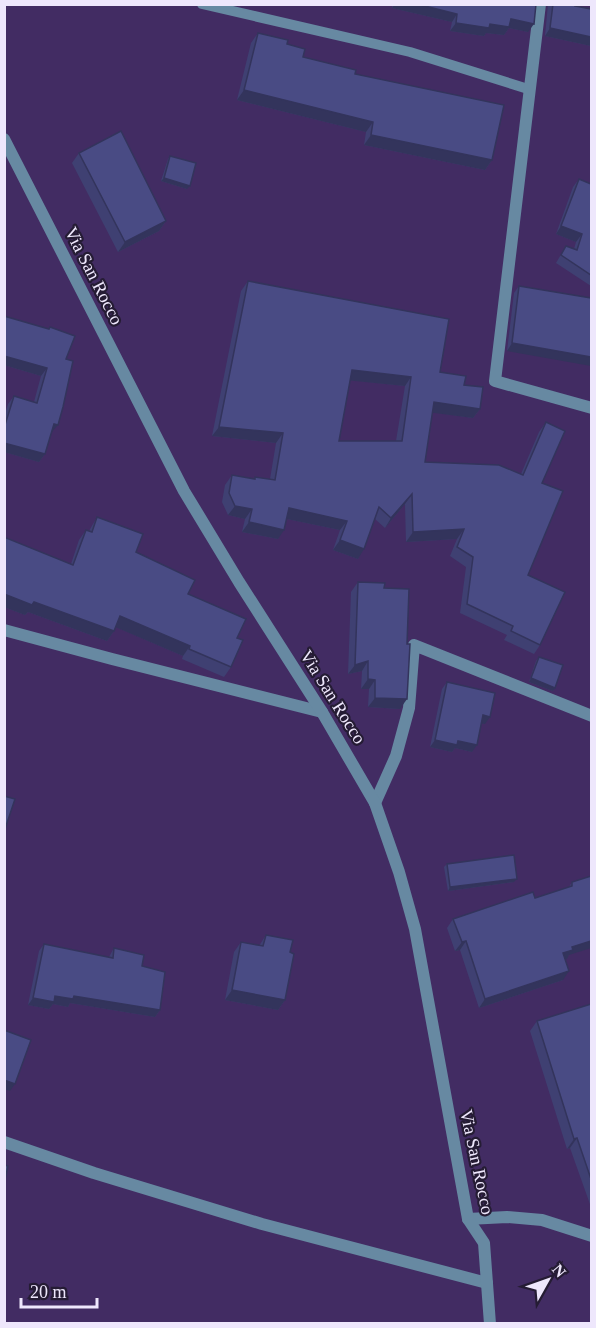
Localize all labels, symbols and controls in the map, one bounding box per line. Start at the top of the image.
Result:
street label: Via San Rocco [61,224,127,328]
street label: Via San Rocco [296,646,370,748]
street label: Via San Rocco [456,1108,498,1216]
north arrow [518,1250,578,1310]
text: N [549,1261,570,1281]
scale bar [21,1271,98,1309]
text: 20 m [30,1282,67,1302]

